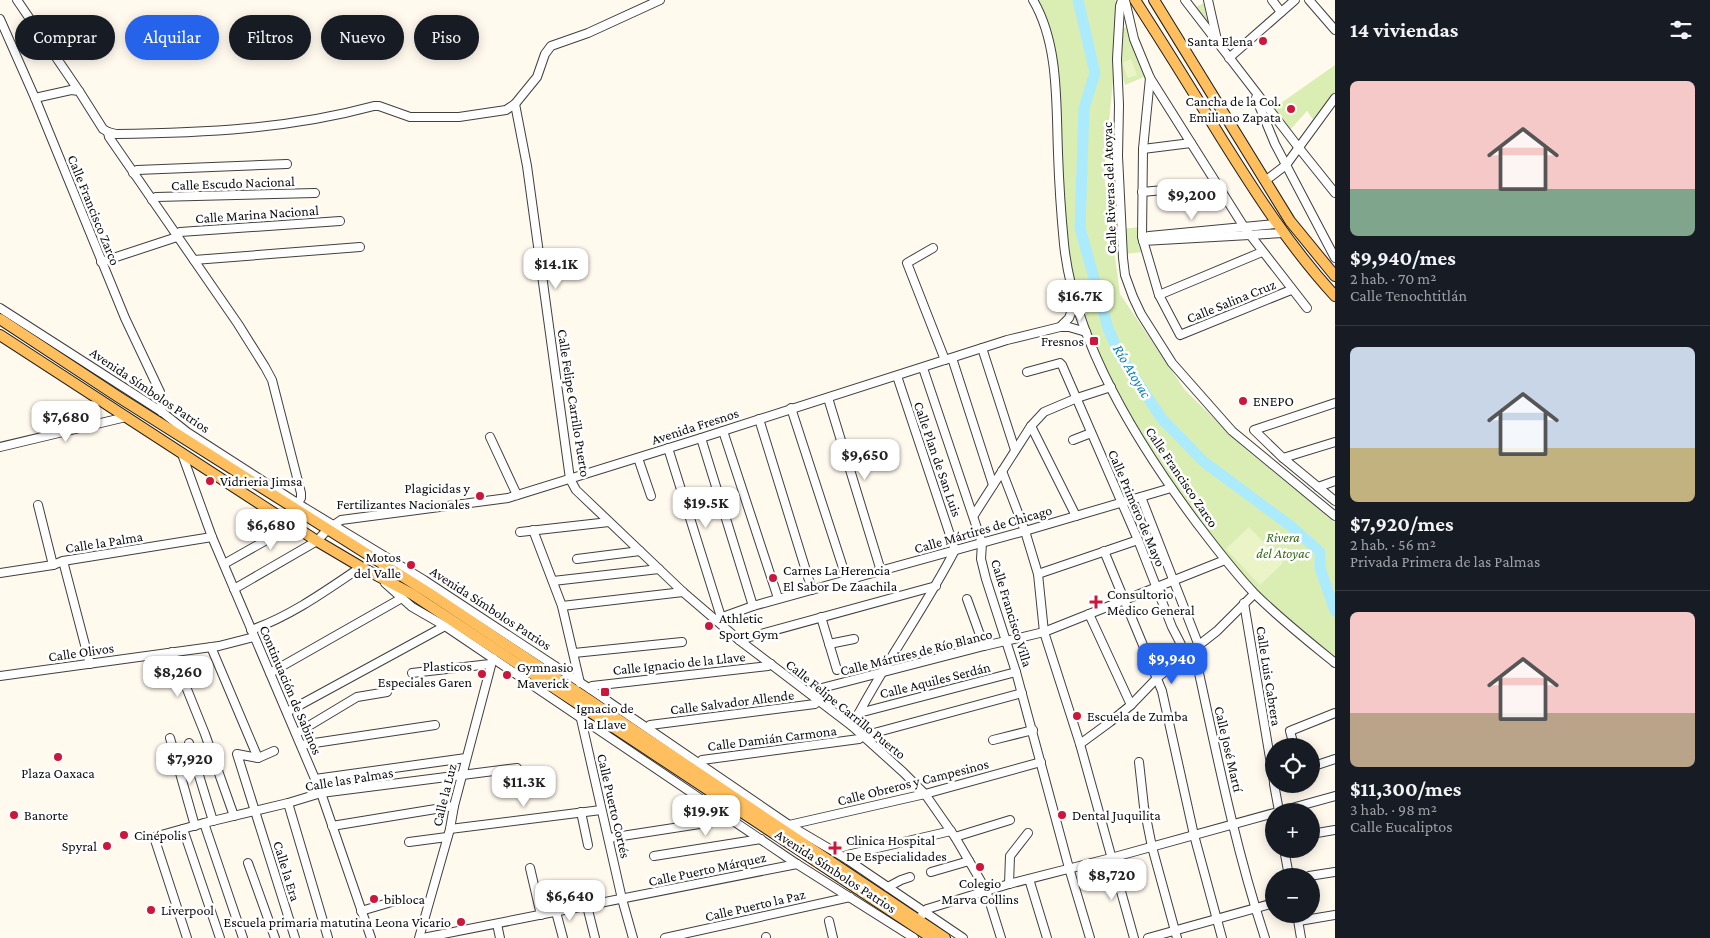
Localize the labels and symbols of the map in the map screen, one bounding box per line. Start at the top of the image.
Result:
place label: Santa Elena [1187,33,1254,49]
marker: Santa Elena [1257,35,1269,47]
place label: Cancha de la Col. Emiliano Zapata [1186,93,1282,125]
marker: Cancha de la Col. Emiliano Zapata [1285,103,1297,115]
street label: Calle Riveras del Atoyac [1099,122,1119,254]
street label: Calle Francisco Zarco [65,152,123,268]
street label: Calle Escudo Nacional [171,173,295,193]
pin: $9,200 [1151,178,1233,221]
street label: Calle Marina Nacional [195,202,320,226]
pin: $14.1K [515,248,597,290]
street label: Calle Salina Cruz [1184,276,1278,326]
pin: $16.7K [1039,280,1121,322]
street label: Calle Felipe Carrillo Puerto [554,328,594,478]
place label: Fresnos [1041,333,1084,349]
marker: Fresnos [1088,335,1100,347]
water label: Río Atoyac [1109,341,1155,402]
street label: Avenida Símbolos Patrios [87,344,213,436]
place label: ENEPO [1253,393,1294,409]
marker: ENEPO [1237,395,1249,407]
street label: Calle Plan de San Luis [911,399,965,519]
pin: $7,680 [25,400,107,443]
street label: Avenida Fresnos [649,404,741,448]
street label: Calle Francisco Zarco [1142,424,1222,530]
pin: $9,650 [824,438,906,481]
street label: Calle Primero de Mayo [1105,447,1169,569]
place label: Vidrieria Jimsa [220,473,303,489]
marker: Vidrieria Jimsa [204,475,216,487]
place label: Plagicidas y Fertilizantes Nacionales [337,480,471,512]
pin: $19.5K [665,486,747,529]
marker: Plagicidas y Fertilizantes Nacionales [474,490,486,502]
street label: Calle Mártires de Chicago [912,502,1054,556]
pin: $6,680 [230,508,312,551]
street label: Calle la Palma [64,528,144,556]
park label: Rivera del Atoyac [1256,529,1311,561]
place label: Motos del Valle [354,549,401,581]
street label: Calle Francisco Villa [988,557,1036,669]
marker: Motos del Valle [405,559,417,571]
place label: Carnes La Herencia El Sabor De Zaachila [783,562,898,594]
street label: Avenida Símbolos Patrios [427,563,555,653]
marker: Carnes La Herencia El Sabor De Zaachila [767,572,779,584]
place label: Consultorio Medico General [1107,586,1195,618]
marker: Consultorio Medico General [1089,595,1103,609]
place label: Athletic Sport Gym [719,610,779,642]
marker: Athletic Sport Gym [703,620,715,632]
street label: Continuación de Sabinos [256,623,326,757]
street label: Calle Mártires de Río Blanco [838,625,994,679]
street label: Calle Luis Cabrera [1253,625,1285,728]
street label: Calle Olivos [47,639,115,665]
pin: $9,940 [1131,642,1213,685]
street label: Calle Ignacio de la Llave [612,648,746,678]
pin: $8,260 [137,656,219,698]
street label: Calle Felipe Carrillo Puerto [783,656,909,762]
place label: Plasticos Especiales Garen [378,658,472,690]
street label: Calle Aquiles Serdán [878,658,993,702]
place label: Gymnasio Maverick [517,659,574,691]
marker: Plasticos Especiales Garen [476,668,488,680]
marker: Gymnasio Maverick [501,669,513,681]
marker: Ignacio de la Llave [599,686,611,698]
street label: Calle Salvador Allende [669,686,795,718]
place label: Ignacio de la Llave [576,700,634,732]
street label: Calle José Martí [1211,705,1247,794]
place label: Escuela de Zumba [1087,708,1188,724]
marker: Escuela de Zumba [1071,710,1083,722]
street label: Calle Damián Carmona [707,722,838,754]
pin: $7,920 [149,742,231,785]
marker: Plaza Oaxaca [52,751,64,763]
street label: Calle Puerto Cortés [594,752,634,860]
street label: Calle Obreros y Campesinos [836,755,990,809]
street label: Calle la Luz [429,762,459,828]
street label: Calle las Palmas [304,764,394,794]
place label: Plaza Oaxaca [21,765,95,781]
pin: $11.3K [483,766,565,808]
pin: $19.9K [665,794,747,837]
place label: Banorte [24,807,68,823]
place label: Dental Juquilita [1072,807,1161,823]
marker: Banorte [8,809,20,821]
marker: Dental Juquilita [1056,809,1068,821]
street label: Avenida Símbolos Patrios [772,826,900,916]
place label: Cinépolis [134,827,187,843]
marker: Cinépolis [118,829,130,841]
place label: Clinica Hospital De Especialidades [846,832,947,864]
place label: Spyral [62,838,97,854]
street label: Calle la Era [270,839,304,904]
marker: Spyral [101,840,113,852]
marker: Clinica Hospital De Especialidades [828,841,842,855]
street label: Calle Puerto Márquez [647,849,767,889]
pin: $8,720 [1071,858,1153,901]
marker: Colegio Marva Collins [974,861,986,873]
place label: Colegio Marva Collins [941,875,1019,907]
pin: $6,640 [529,880,611,922]
street label: Calle Puerto la Paz [703,886,807,924]
place label: bibloca [384,891,425,907]
marker: bibloca [368,893,380,905]
place label: Liverpool [161,902,214,918]
marker: Liverpool [145,904,157,916]
place label: Escuela primaria matutina Leona Vicario [224,914,451,930]
marker: Escuela primaria matutina Leona Vicario [455,916,467,928]

